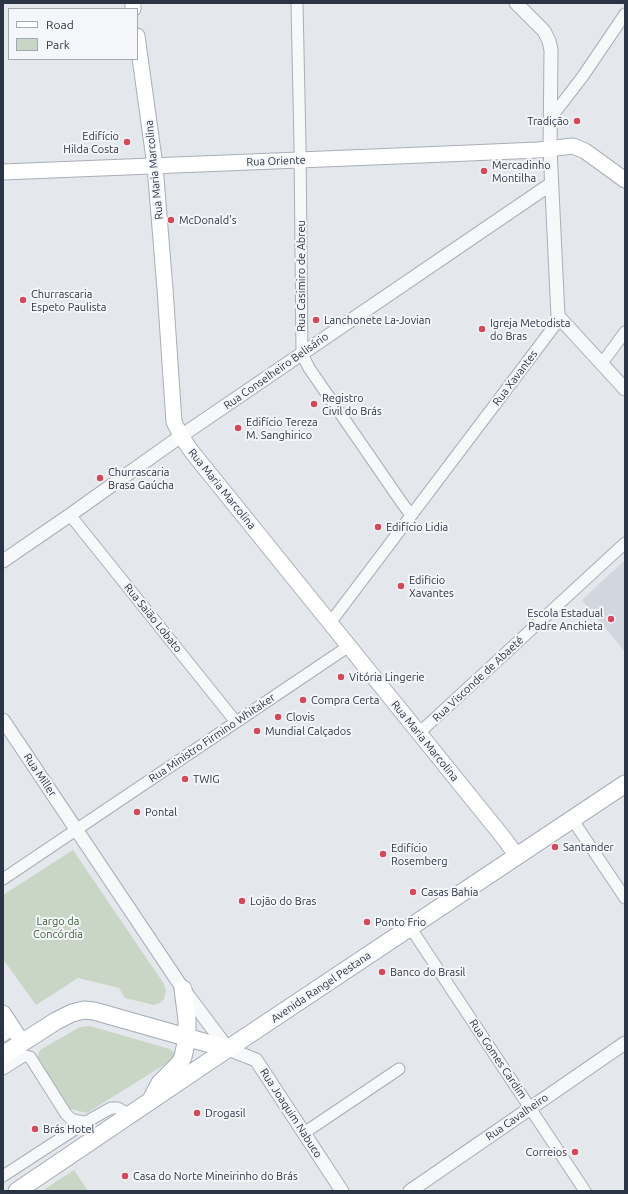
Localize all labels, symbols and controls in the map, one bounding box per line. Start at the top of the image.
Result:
legend [8,8,138,60]
text: Road [46,18,74,31]
text: Park [46,38,70,51]
place label: Tradição [527,114,569,128]
marker: Tradição [572,116,582,126]
street label: Rua Maria Marcolina [142,120,166,220]
place label: Edifício Hilda Costa [63,129,119,155]
marker: Edifício Hilda Costa [122,137,132,147]
street label: Rua Oriente [246,153,306,169]
place label: Mercadinho Montilha [492,158,551,184]
marker: Mercadinho Montilha [479,166,489,176]
place label: McDonald's [179,213,237,227]
marker: McDonald's [166,215,176,225]
street label: Rua Casimiro de Abreu [294,220,308,332]
place label: Churrascaria Espeto Paulista [31,287,106,313]
marker: Churrascaria Espeto Paulista [18,295,28,305]
place label: Lanchonete La-Jovian [324,313,431,327]
marker: Lanchonete La-Jovian [311,315,321,325]
place label: Igreja Metodista do Bras [490,316,570,342]
marker: Igreja Metodista do Bras [477,324,487,334]
street label: Rua Conselheiro Belisário [221,330,331,412]
street label: Rua Xavantes [490,348,540,408]
place label: Registro Civil do Brás [322,391,382,417]
marker: Registro Civil do Brás [309,399,319,409]
place label: Edifício Tereza M. Sanghirico [246,415,318,441]
marker: Edifício Tereza M. Sanghirico [233,423,243,433]
street label: Rua Maria Marcolina [185,446,259,532]
place label: Churrascaria Brasa Gaúcha [108,465,174,491]
marker: Churrascaria Brasa Gaúcha [95,473,105,483]
place label: Edifício Lidia [386,520,448,534]
marker: Edifício Lidia [373,522,383,532]
place label: Edificio Xavantes [409,573,454,599]
street label: Rua Saião Lobato [121,581,185,655]
marker: Edificio Xavantes [396,581,406,591]
place label: Escola Estadual Padre Anchieta [527,606,603,632]
marker: Escola Estadual Padre Anchieta [606,614,616,624]
street label: Rua Visconde de Abaeté [430,633,526,725]
place label: Vitória Lingerie [349,670,425,684]
marker: Vitória Lingerie [336,672,346,682]
street label: Rua Ministro Firmino Whitaker [146,691,278,785]
place label: Compra Certa [311,693,379,707]
marker: Compra Certa [298,695,308,705]
street label: Rua Maria Marcolina [388,698,462,784]
place label: Clovis [286,710,315,724]
marker: Clovis [273,712,283,722]
place label: Mundial Calçados [265,724,351,738]
marker: Mundial Calçados [252,726,262,736]
street label: Rua Miller [21,751,59,799]
place label: TWIG [193,772,220,786]
marker: TWIG [180,774,190,784]
place label: Pontal [145,805,177,819]
marker: Pontal [132,807,142,817]
place label: Santander [563,840,614,854]
place label: Edifício Rosemberg [391,841,448,867]
marker: Santander [550,842,560,852]
marker: Edifício Rosemberg [378,849,388,859]
place label: Casas Bahia [421,885,478,899]
marker: Casas Bahia [408,887,418,897]
place label: Lojão do Bras [250,894,316,908]
marker: Lojão do Bras [237,896,247,906]
park label: Largo da Concórdia [33,914,83,940]
place label: Ponto Frio [375,915,426,929]
marker: Ponto Frio [362,917,372,927]
street label: Avenida Rangel Pestana [269,949,373,1025]
place label: Banco do Brasil [390,965,465,979]
marker: Banco do Brasil [377,967,387,977]
street label: Rua Gomes Cardim [467,1017,529,1101]
street label: Rua Joaquim Nabuco [257,1066,325,1160]
street label: Rua Cavalheiro [483,1091,551,1143]
place label: Drogasil [205,1106,246,1120]
marker: Drogasil [192,1108,202,1118]
place label: Brás Hotel [43,1122,94,1136]
marker: Brás Hotel [30,1124,40,1134]
place label: Correios [526,1145,567,1159]
marker: Correios [570,1147,580,1157]
place label: Casa do Norte Mineirinho do Brás [133,1169,298,1183]
marker: Casa do Norte Mineirinho do Brás [120,1171,130,1181]

